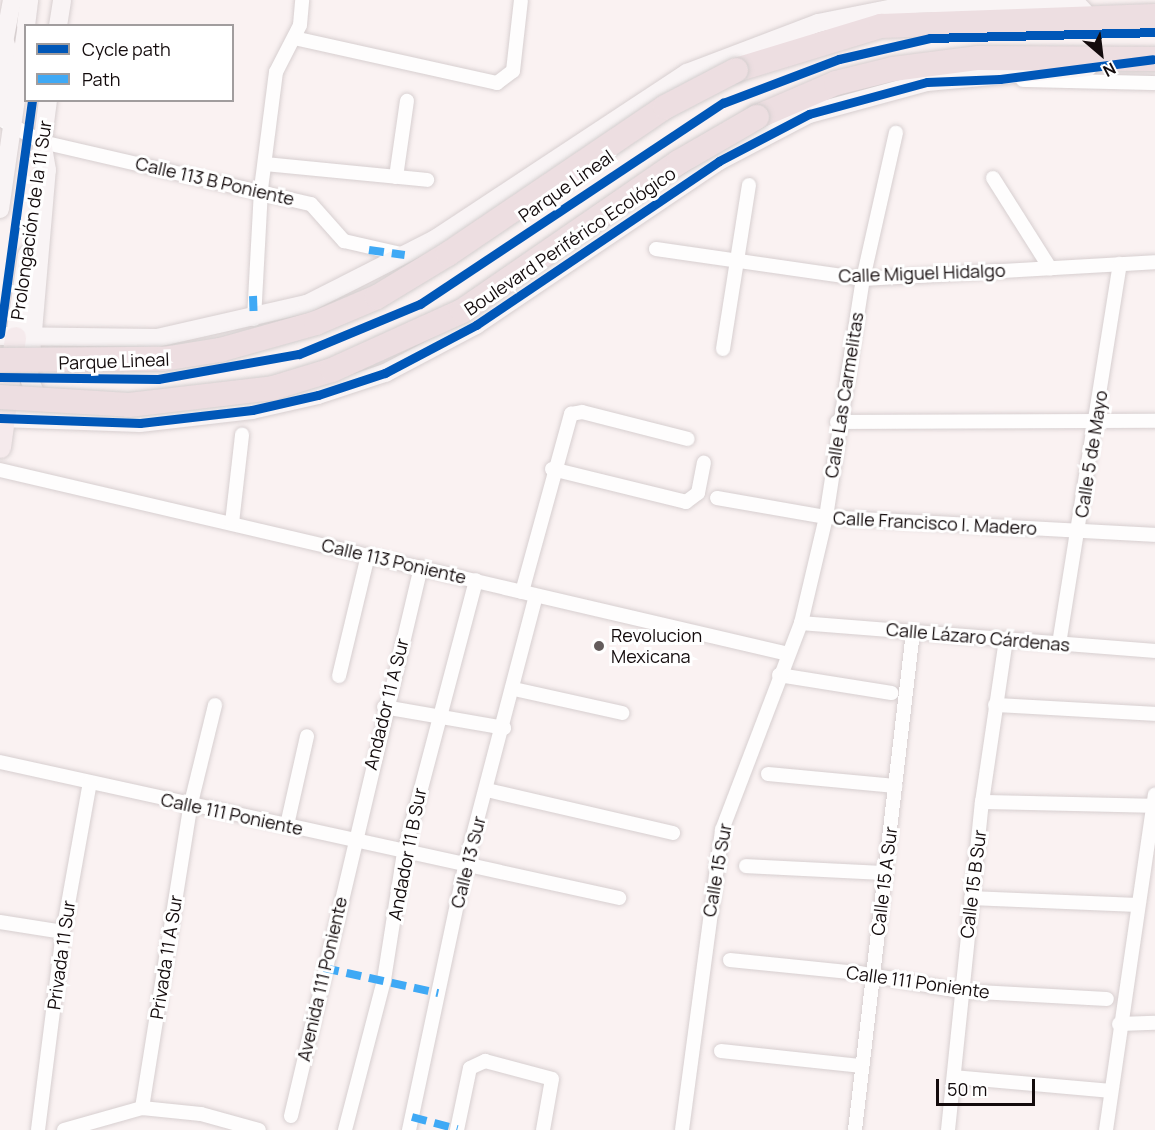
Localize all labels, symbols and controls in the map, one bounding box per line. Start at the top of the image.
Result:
legend [24,24,234,102]
north arrow [1071,24,1131,84]
text: Cycle path [82,37,171,61]
text: N [1099,57,1120,82]
text: Path [82,67,120,91]
street label: Prolongación de la 11 Sur [6,119,56,321]
street label: Parque Lineal [514,145,618,227]
street label: Calle 113 B Poniente [134,152,296,210]
street label: Boulevard Periférico Ecológico [460,162,680,320]
street label: Calle Miguel Hidalgo [838,259,1006,287]
street label: Calle Las Carmelitas [820,310,868,480]
street label: Parque Lineal [58,348,170,374]
street label: Calle 5 de Mayo [1070,389,1112,519]
street label: Calle Francisco I. Madero [832,507,1038,539]
street label: Calle 113 Poniente [320,534,468,588]
street label: Calle Lázaro Cárdenas [885,618,1071,656]
place label: Revolucion Mexicana [611,625,702,668]
street label: Andador 11 A Sur [359,636,413,772]
marker: Revolucion Mexicana [592,639,606,653]
street label: Andador 11 B Sur [384,786,430,922]
street label: Calle 111 Poniente [159,788,305,840]
street label: Calle 13 Sur [446,814,490,910]
street label: Calle 15 Sur [698,821,736,919]
street label: Calle 15 A Sur [867,825,901,937]
street label: Calle 15 B Sur [956,828,990,940]
street label: Privada 11 A Sur [146,893,186,1021]
street label: Avenida 111 Poniente [293,895,351,1063]
street label: Privada 11 Sur [43,899,79,1011]
street label: Calle 111 Poniente [845,961,991,1003]
scale bar [939,1067,1038,1105]
text: 50 m [947,1077,987,1101]

